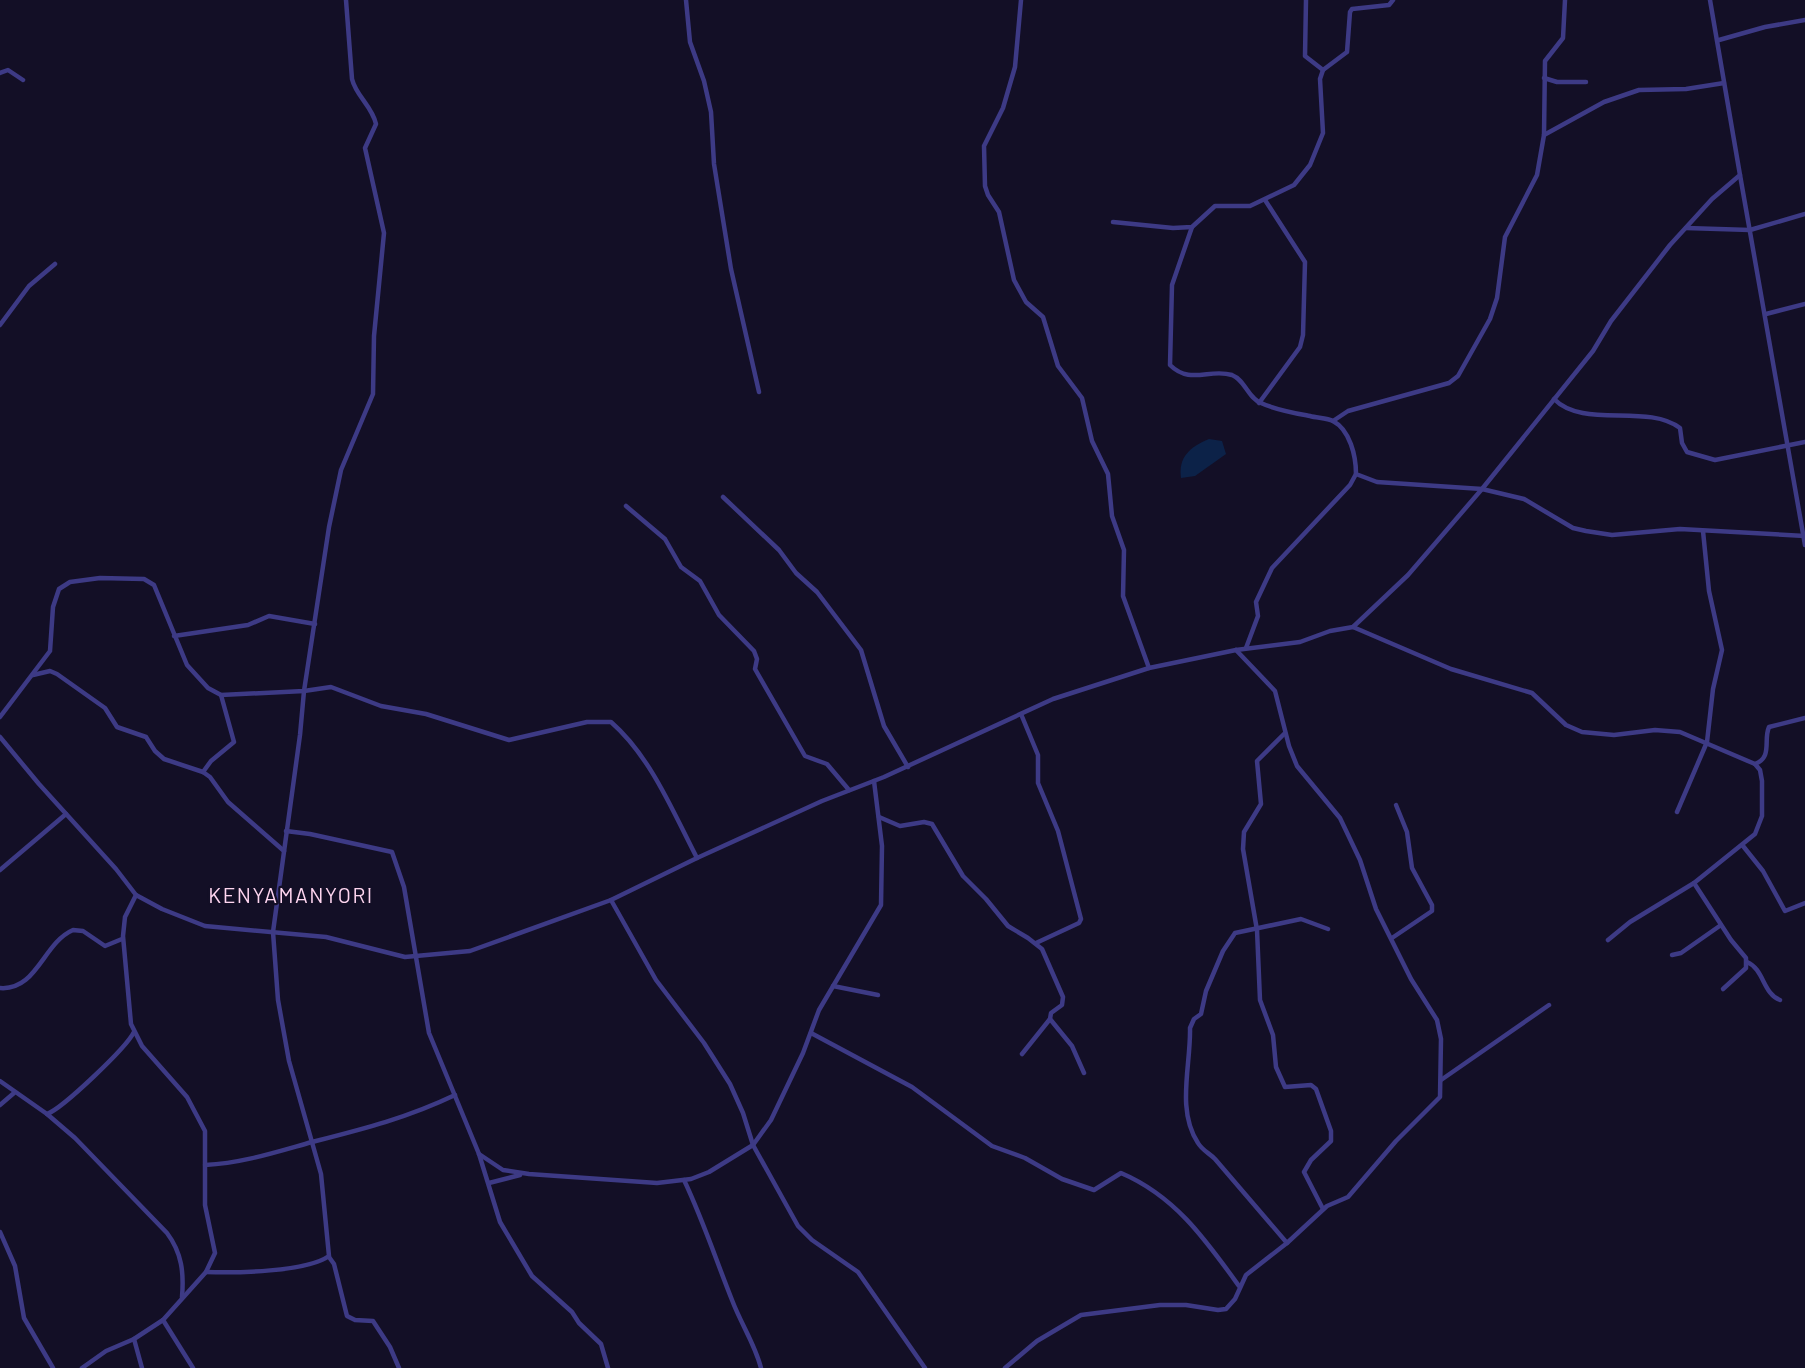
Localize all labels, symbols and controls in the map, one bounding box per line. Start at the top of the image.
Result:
district label: KENYAMANYORI [208,882,374,907]

